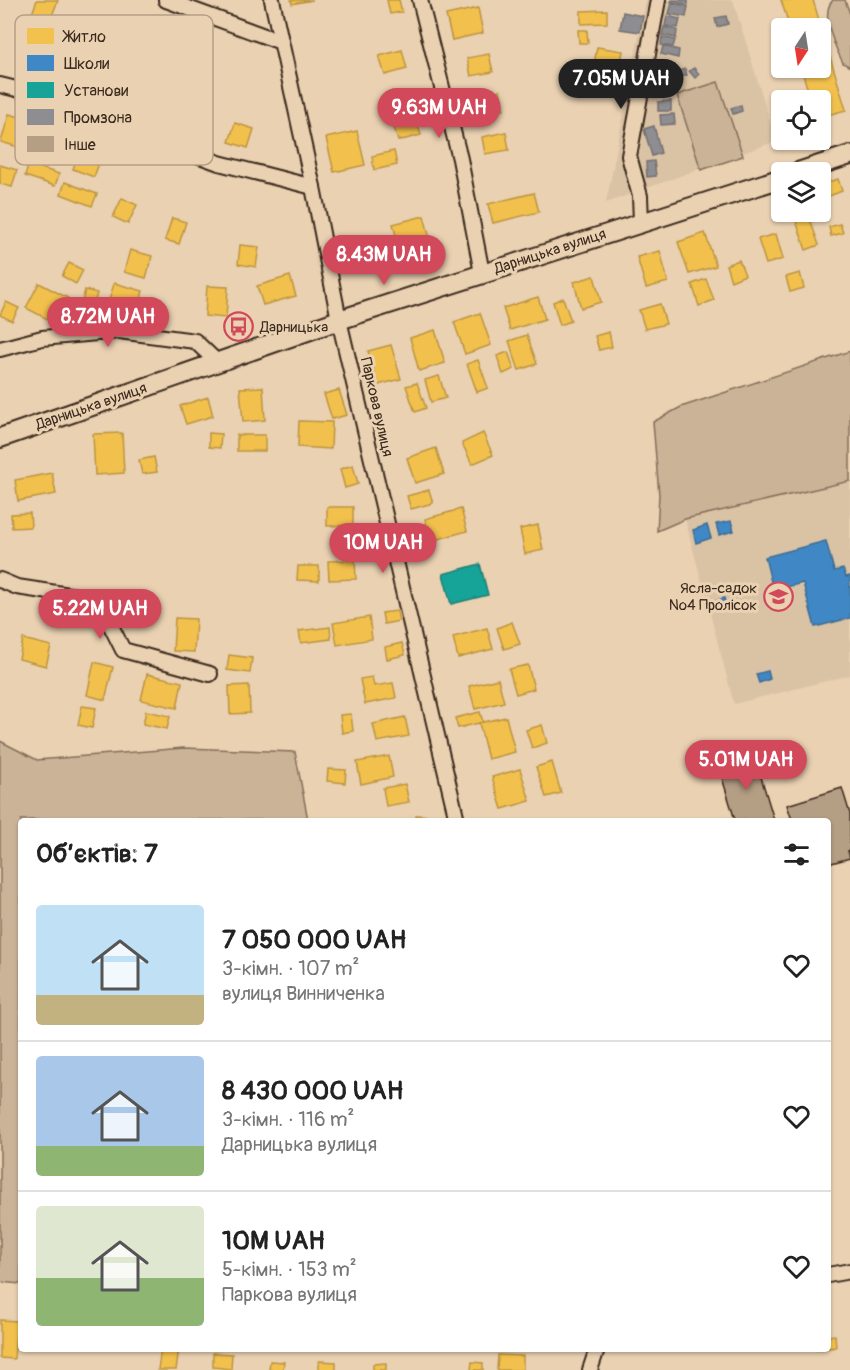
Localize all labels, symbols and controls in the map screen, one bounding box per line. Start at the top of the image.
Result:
legend [15,15,213,165]
north arrow [771,18,831,78]
map controls [771,18,831,222]
text: Житло [61,27,106,47]
text: Школи [64,54,109,74]
pin: 7.05M UAH [552,59,690,110]
text: 7.05M UAH [572,66,670,91]
text: Установи [64,81,128,101]
pin: 9.63M UAH [370,88,508,139]
button: locate [771,90,831,150]
text: 9.63M UAH [391,95,487,120]
text: Промзона [64,108,132,128]
text: Інше [64,135,96,155]
button: layers [771,162,831,222]
street label: Дарницька вулиця [491,224,608,279]
pin: 8.43M UAH [315,235,453,286]
text: 8.43M UAH [337,242,431,267]
pin: 8.72M UAH [39,297,177,348]
text: 8.72M UAH [61,304,155,329]
bus stop icon: Дарницька [223,311,255,343]
place label: Дарницька [259,318,328,337]
street label: Паркова вулиця [356,356,397,459]
street label: Дарницька вулиця [32,379,149,435]
pin: 10M UAH [328,523,438,574]
text: 10M UAH [343,530,423,555]
place label: Ясла-садок №4 Пролісок [669,579,757,615]
school or university icon: Ясла-садок №4 Пролісок [762,581,794,613]
pin: 5.22M UAH [31,589,169,640]
text: 5.22M UAH [52,596,148,621]
pin: 5.01M UAH [677,740,815,791]
text: 5.01M UAH [699,747,793,772]
text: Об’єктів: 7 [36,838,158,870]
icon: filters [780,838,813,871]
text: 7 050 000 UAH [222,924,406,956]
icon: home [84,929,156,1001]
icon: heart [780,949,813,982]
text: 3-кімн. · 107 m² [222,956,359,981]
text: вулиця Винниченка [222,981,385,1006]
text: 8 430 000 UAH [222,1075,403,1107]
icon: home [84,1080,156,1152]
icon: heart [780,1100,813,1133]
text: 3-кімн. · 116 m² [222,1107,354,1132]
text: Дарницька вулиця [222,1132,377,1157]
text: 10M UAH [222,1225,325,1257]
icon: home [84,1230,156,1302]
icon: heart [780,1250,813,1283]
text: 5-кімн. · 153 m² [222,1257,357,1282]
text: Паркова вулиця [222,1282,357,1307]

